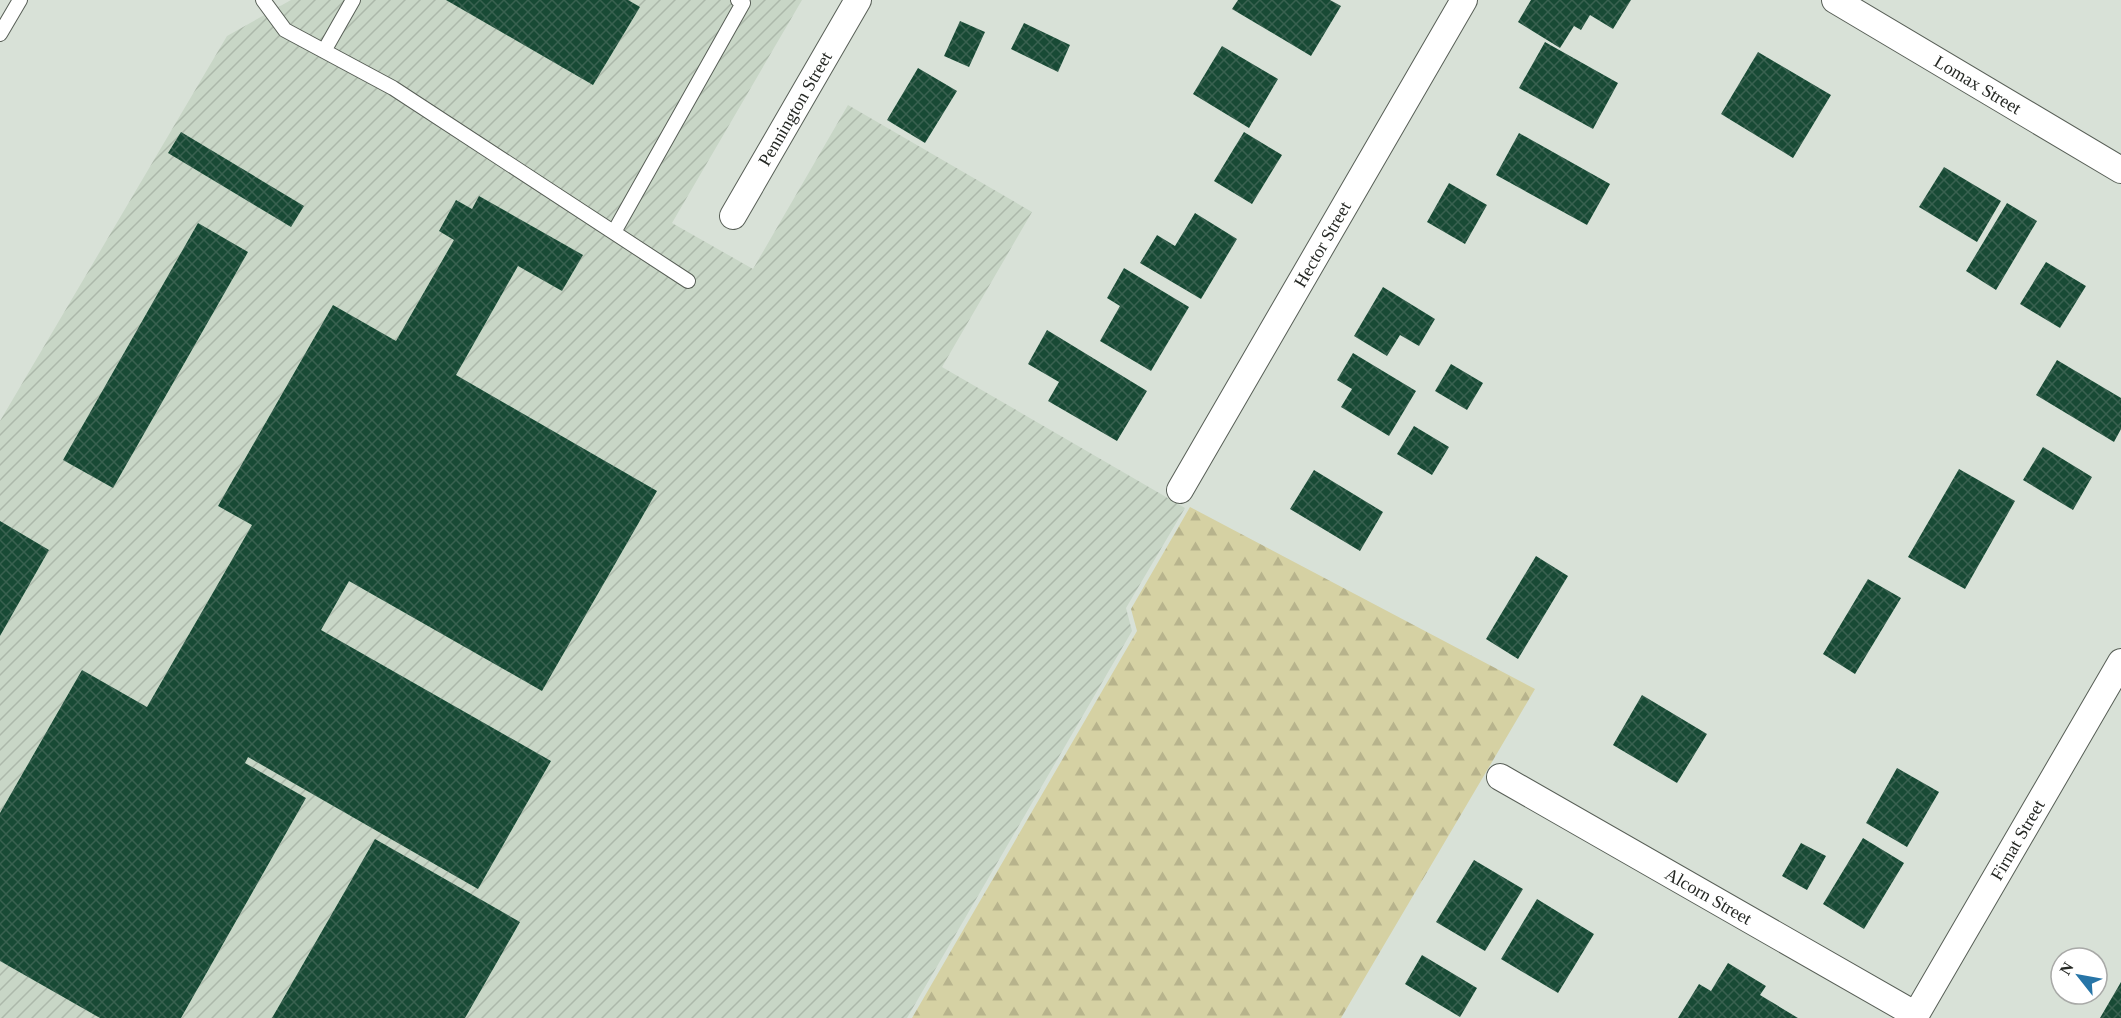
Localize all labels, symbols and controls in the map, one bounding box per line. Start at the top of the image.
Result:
street label: Pennington Street [754,48,836,169]
street label: Lomax Street [1931,51,2025,118]
street label: Hector Street [1290,198,1355,291]
street label: Firnat Street [1986,796,2049,884]
street label: Alcorn Street [1661,864,1755,929]
north arrow [2049,946,2109,1006]
text: N [2056,959,2077,978]

